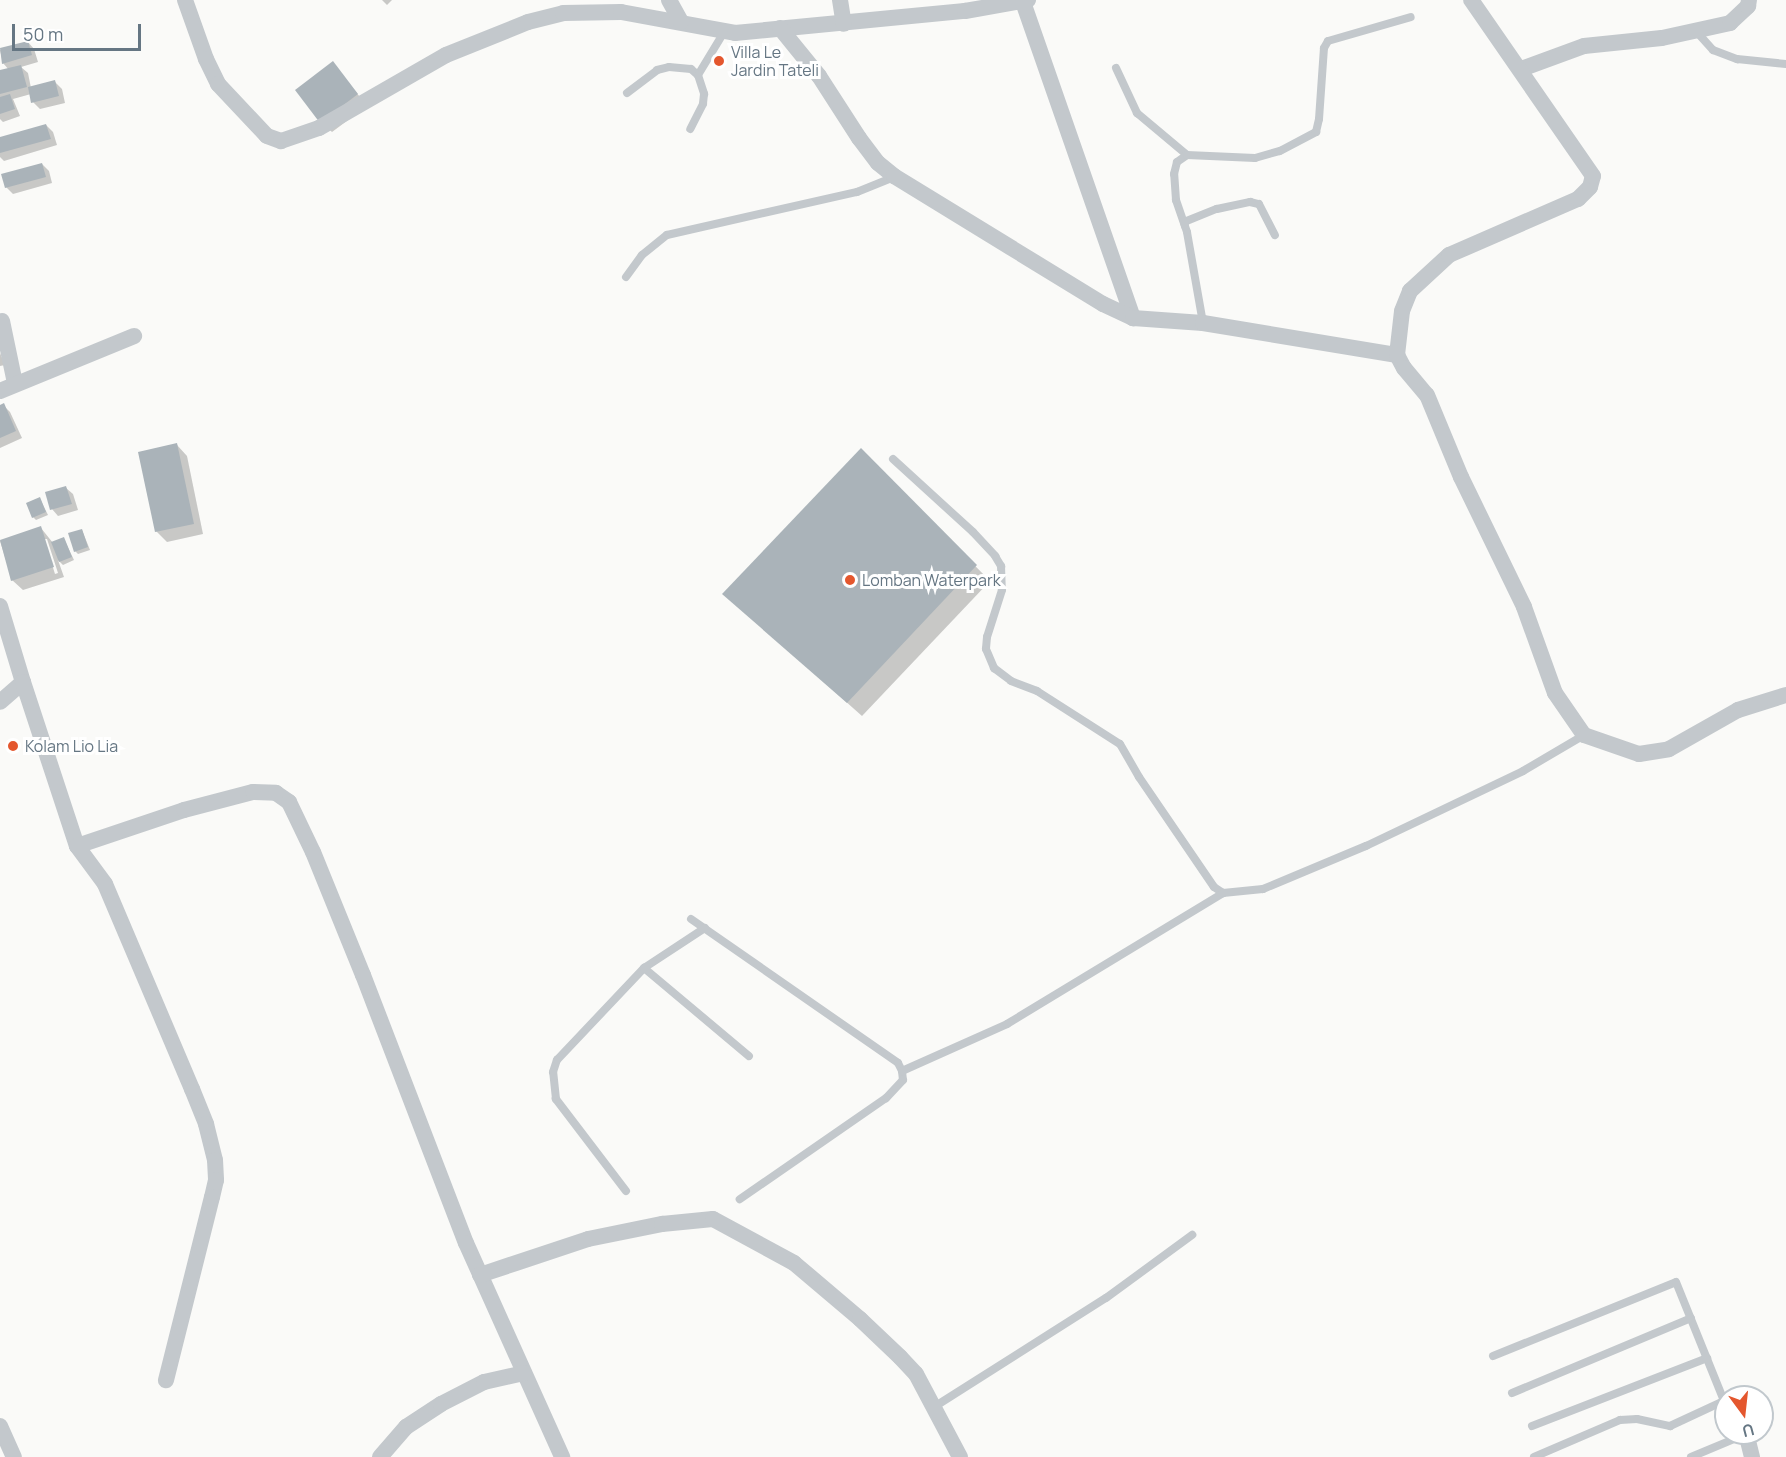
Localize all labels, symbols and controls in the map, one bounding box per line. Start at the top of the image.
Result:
scale bar [15,12,144,50]
text: 50 m [23,22,63,46]
place label: Villa Le Jardin Tateli [731,42,819,80]
marker: Villa Le Jardin Tateli [712,54,726,68]
place label: Lomban Waterpark [862,570,1001,590]
marker: Lomban Waterpark [843,573,857,587]
place label: Kolam Lio Lia [25,736,118,756]
marker: Kolam Lio Lia [6,739,20,753]
north arrow [1714,1385,1774,1445]
text: U [1740,1418,1757,1443]

